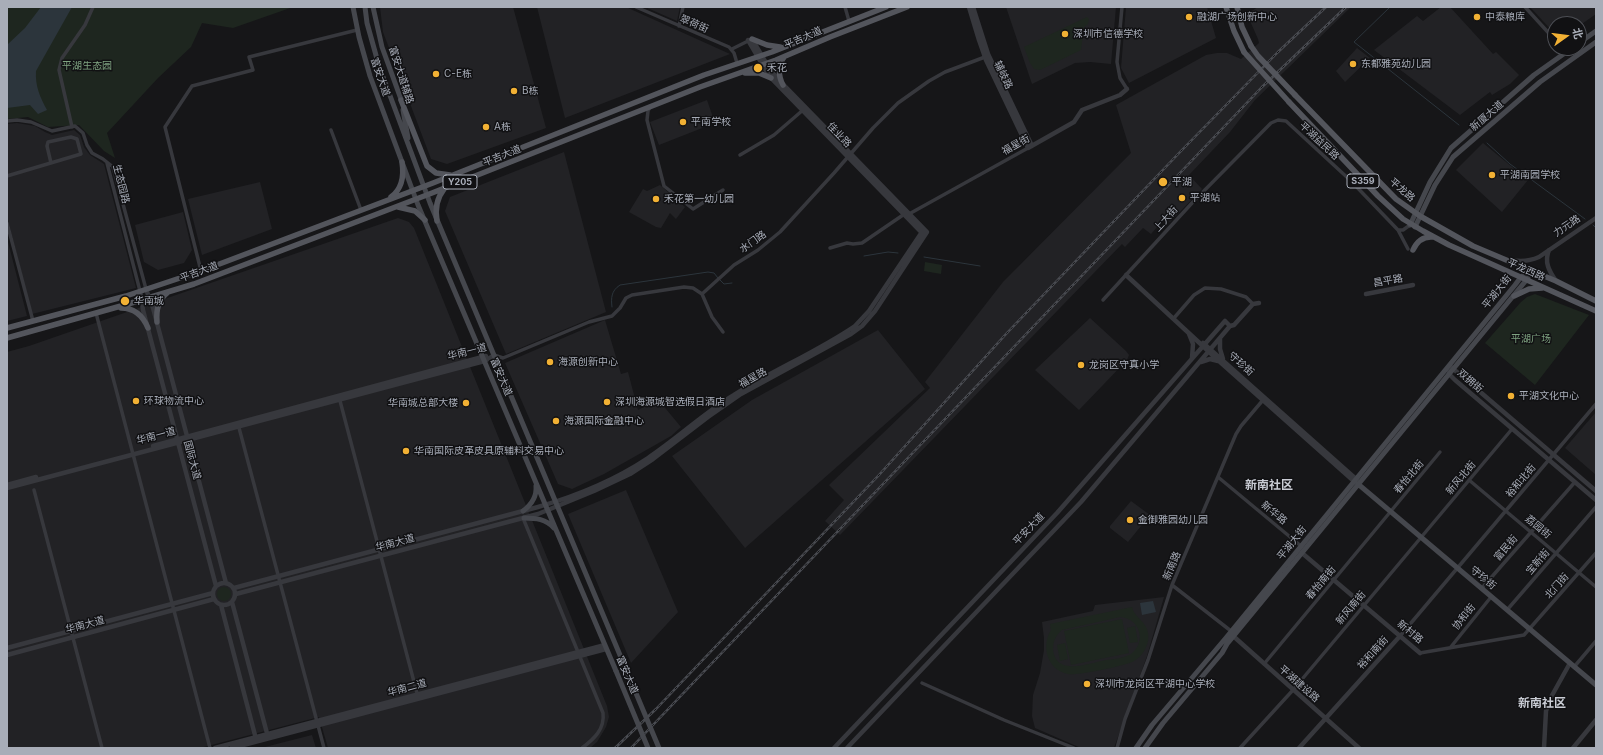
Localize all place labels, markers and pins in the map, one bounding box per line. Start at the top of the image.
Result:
place label: 融湖广场创新中心 [1197,11,1277,23]
place label: 中泰粮库 [1485,11,1525,23]
marker: 融湖广场创新中心 [1184,12,1194,22]
marker: 中泰粮库 [1472,12,1482,22]
place label: 深圳市信德学校 [1073,28,1143,40]
marker: 深圳市信德学校 [1060,29,1070,39]
place label: 东都雅苑幼儿园 [1361,58,1431,70]
marker: 东都雅苑幼儿园 [1348,59,1358,69]
marker: 禾花 [752,62,764,74]
place label: 禾花 [767,62,787,74]
place label: C-E栋 [444,68,472,80]
marker: C-E栋 [431,69,441,79]
place label: B栋 [522,85,539,97]
marker: B栋 [509,86,519,96]
place label: 平南学校 [691,116,731,128]
marker: 平南学校 [678,117,688,127]
place label: A栋 [494,121,511,133]
marker: A栋 [481,122,491,132]
place label: 平湖南园学校 [1500,169,1560,181]
marker: 平湖南园学校 [1487,170,1497,180]
marker: 平湖 [1157,176,1169,188]
place label: 平湖 [1172,176,1192,188]
place label: 平湖站 [1190,192,1220,204]
place label: 禾花第一幼儿园 [664,193,734,205]
marker: 平湖站 [1177,193,1187,203]
marker: 禾花第一幼儿园 [651,194,661,204]
marker: 华南城 [119,295,131,307]
place label: 华南城 [134,295,164,307]
place label: 海源创新中心 [558,356,618,368]
marker: 海源创新中心 [545,357,555,367]
place label: 龙岗区守真小学 [1089,359,1159,371]
marker: 龙岗区守真小学 [1076,360,1086,370]
place label: 平湖文化中心 [1519,390,1579,402]
marker: 平湖文化中心 [1506,391,1516,401]
place label: 环球物流中心 [144,395,204,407]
marker: 环球物流中心 [131,396,141,406]
place label: 深圳海源城智选假日酒店 [615,396,725,408]
place label: 华南城总部大楼 [388,397,458,409]
marker: 深圳海源城智选假日酒店 [602,397,612,407]
marker: 华南城总部大楼 [461,398,471,408]
place label: 海源国际金融中心 [564,415,644,427]
marker: 海源国际金融中心 [551,416,561,426]
place label: 华南国际皮革皮具原辅料交易中心 [414,445,564,457]
marker: 华南国际皮革皮具原辅料交易中心 [401,446,411,456]
place label: 金御雅园幼儿园 [1138,514,1208,526]
marker: 金御雅园幼儿园 [1125,515,1135,525]
place label: 深圳市龙岗区平湖中心学校 [1095,678,1215,690]
marker: 深圳市龙岗区平湖中心学校 [1082,679,1092,689]

